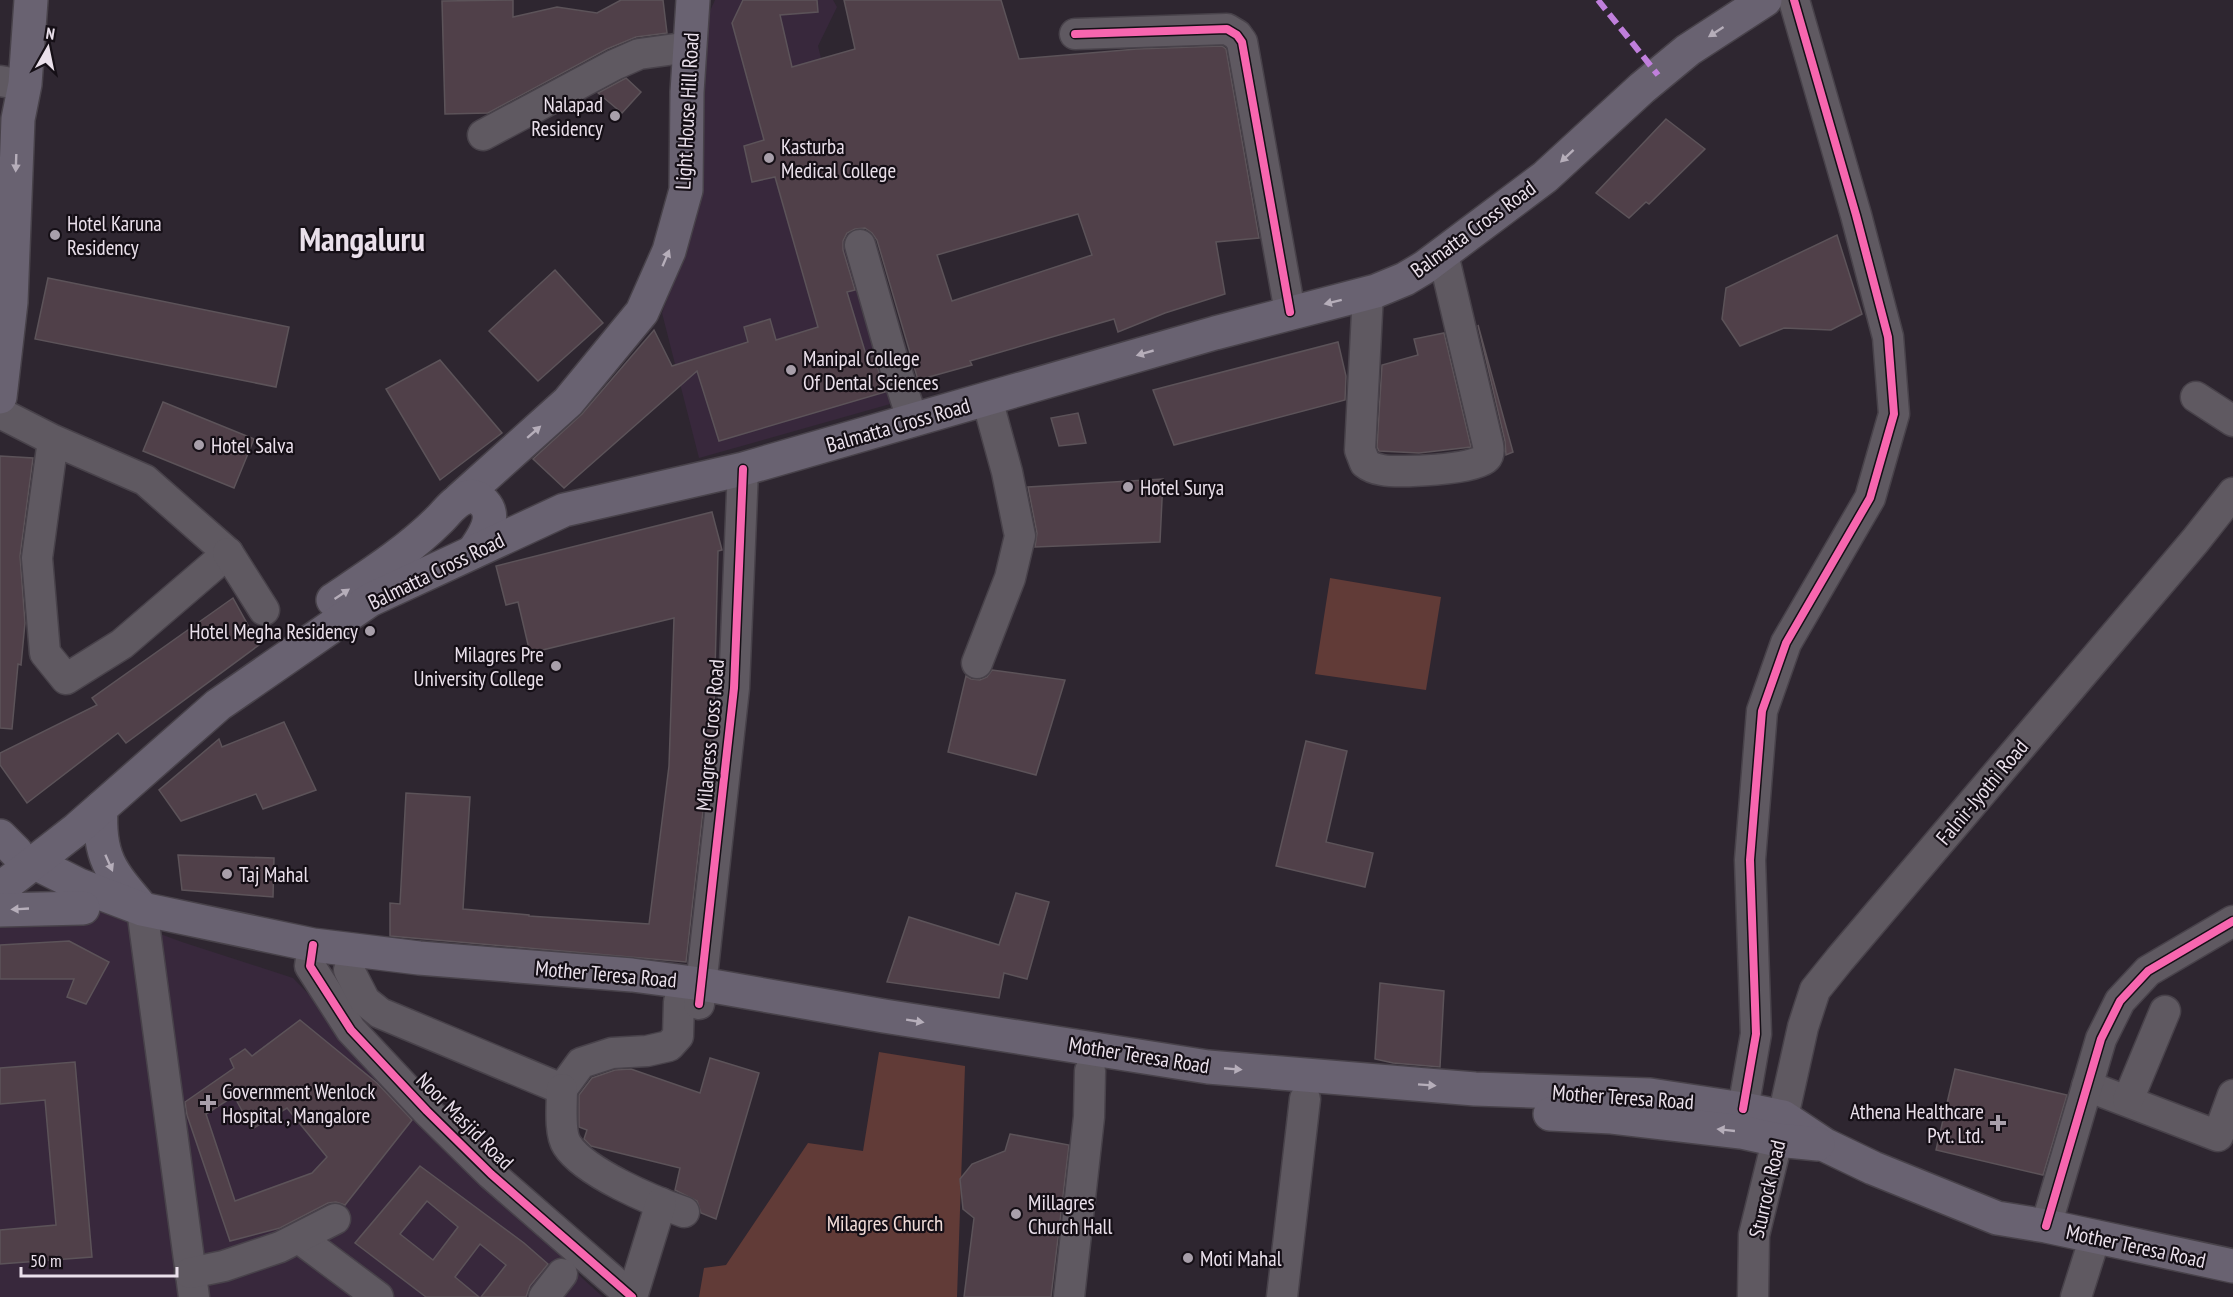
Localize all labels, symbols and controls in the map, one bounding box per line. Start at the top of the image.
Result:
north arrow [18,18,78,78]
text: N [45,23,56,44]
one-way arrow [1708,26,1724,37]
street label: Light House Hill Road [669,32,705,190]
place label: Nalapad Residency [531,91,603,142]
marker: Nalapad Residency [608,109,622,123]
place label: Kasturba Medical College [781,133,896,184]
one-way arrow [1560,149,1574,163]
marker: Kasturba Medical College [762,151,776,165]
one-way arrow [12,153,21,172]
street label: Balmatta Cross Road [1405,174,1541,284]
place label: Hotel Karuna Residency [67,210,162,261]
district label: Mangaluru [299,217,425,260]
marker: Hotel Karuna Residency [48,228,62,242]
one-way arrow [661,250,670,267]
one-way arrow [1324,297,1342,307]
place label: Manipal College Of Dental Sciences [803,345,939,396]
one-way arrow [1136,349,1154,358]
marker: Manipal College Of Dental Sciences [784,363,798,377]
street label: Balmatta Cross Road [823,392,973,458]
one-way arrow [526,426,541,439]
place label: Hotel Salva [211,432,294,459]
marker: Hotel Salva [192,438,206,452]
place label: Hotel Surya [1140,474,1224,501]
marker: Hotel Surya [1121,480,1135,494]
street label: Balmatta Cross Road [363,526,509,616]
one-way arrow [333,588,349,600]
place label: Hotel Megha Residency [189,618,358,645]
marker: Hotel Megha Residency [363,624,377,638]
place label: Milagres Pre University College [414,641,544,692]
street label: Milagress Cross Road [690,658,730,812]
marker: Milagres Pre University College [549,659,563,673]
street label: Falnir-Jyothi Road [1930,734,2034,850]
one-way arrow [104,855,114,873]
place label: Taj Mahal [239,861,308,888]
marker: Taj Mahal [220,867,234,881]
one-way arrow [11,904,30,913]
street label: Mother Teresa Road [534,954,678,994]
one-way arrow [906,1016,925,1025]
street label: Mother Teresa Road [1067,1031,1211,1079]
one-way arrow [1223,1064,1242,1074]
street label: Noor Masjid Road [411,1067,519,1175]
place label: Government Wenlock Hospital , Mangalore [222,1078,375,1129]
street label: Mother Teresa Road [1551,1079,1695,1115]
one-way arrow [1418,1080,1437,1090]
marker: Government Wenlock Hospital , Mangalore [199,1094,217,1112]
place label: Athena Healthcare Pvt. Ltd. [1850,1098,1984,1149]
marker: Athena Healthcare Pvt. Ltd. [1989,1114,2007,1132]
one-way arrow [1717,1125,1736,1135]
street label: Sturrock Road [1743,1137,1791,1241]
place label: Millagres Church Hall [1028,1189,1112,1240]
marker: Millagres Church Hall [1009,1207,1023,1221]
park label: Milagres Church [827,1210,943,1237]
street label: Mother Teresa Road [2064,1218,2208,1274]
scale bar [21,1240,177,1278]
place label: Moti Mahal [1200,1245,1282,1272]
text: 50 m [30,1249,62,1272]
marker: Moti Mahal [1181,1251,1195,1265]

